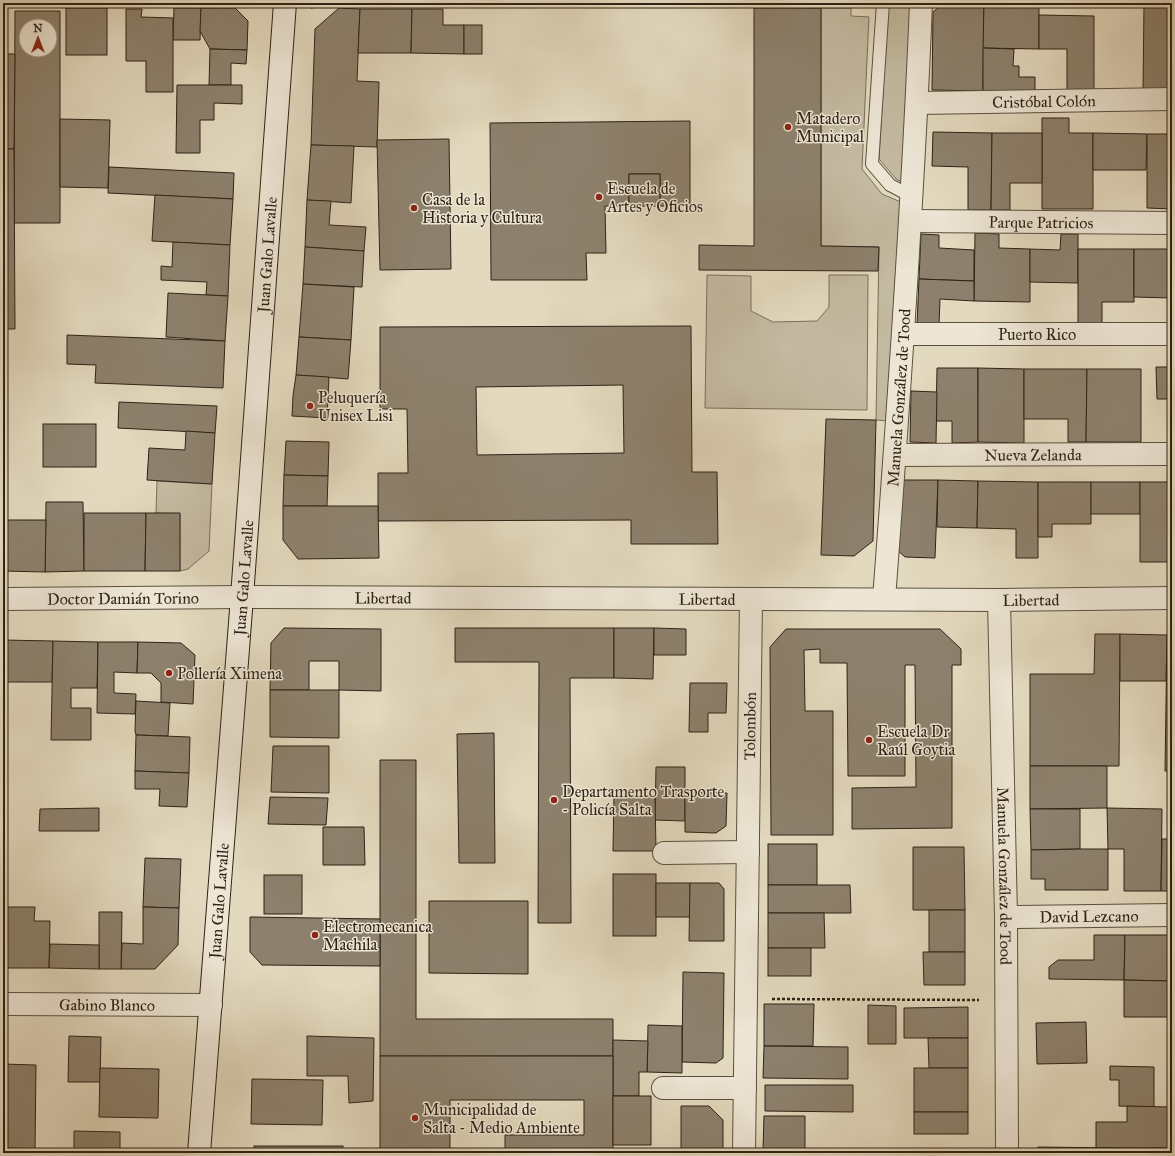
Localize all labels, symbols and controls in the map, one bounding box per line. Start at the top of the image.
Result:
north arrow [18,18,58,58]
text: N [33,22,43,35]
street label: Cristóbal Colón [992,91,1096,111]
place label: Matadero Municipal [796,109,865,146]
marker: Matadero Municipal [783,122,793,132]
place label: Escuela de Artes y Oficios [606,179,703,216]
place label: Casa de la Historia y Cultura [422,190,542,227]
marker: Escuela de Artes y Oficios [594,192,604,202]
street label: Juan Galo Lavalle [253,196,280,315]
marker: Casa de la Historia y Cultura [409,203,419,213]
street label: Parque Patricios [989,212,1094,232]
street label: Manuela González de Tood [883,308,914,487]
street label: Puerto Rico [998,325,1076,344]
place label: Peluquería Unisex Lisi [318,388,393,425]
marker: Peluquería Unisex Lisi [305,401,315,411]
street label: Nueva Zelanda [984,445,1082,464]
street label: Juan Galo Lavalle [229,519,257,638]
street label: Doctor Damián Torino [47,588,199,608]
street label: Libertad [354,588,412,607]
street label: Libertad [678,589,736,608]
street label: Libertad [1002,590,1060,609]
place label: Pollería Ximena [177,664,282,683]
marker: Pollería Ximena [164,668,174,678]
street label: Tolombón [739,692,759,760]
place label: Escuela Dr Raúl Goytia [877,722,956,759]
marker: Escuela Dr Raúl Goytia [864,735,874,745]
place label: Departamento Trasporte - Policía Salta [562,782,724,819]
street label: Manuela González de Tood [994,787,1016,965]
marker: Departamento Trasporte - Policía Salta [549,795,559,805]
street label: Juan Galo Lavalle [204,842,232,961]
street label: David Lezcano [1039,906,1139,926]
place label: Electromecanica Machila [323,917,432,954]
marker: Electromecanica Machila [310,930,320,940]
street label: Gabino Blanco [59,995,155,1014]
place label: Municipalidad de Salta - Medio Ambiente [423,1100,580,1137]
marker: Municipalidad de Salta - Medio Ambiente [410,1113,420,1123]

